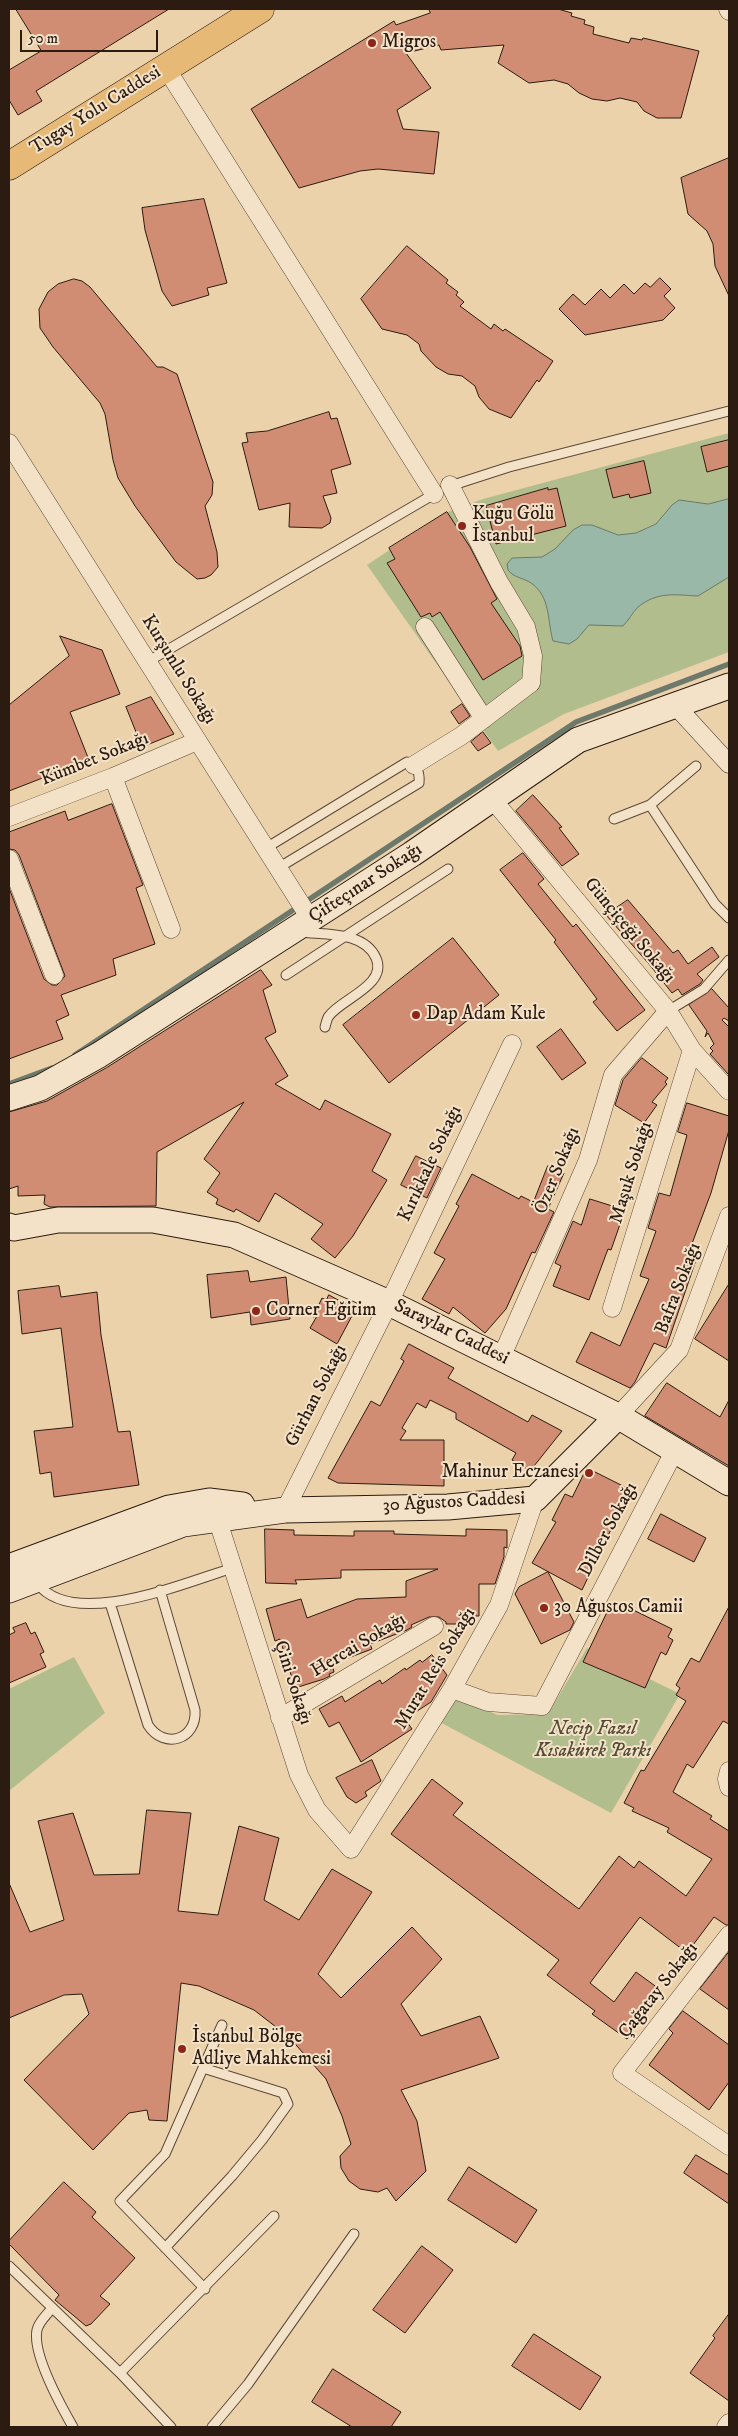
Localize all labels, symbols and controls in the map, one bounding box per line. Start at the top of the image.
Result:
scale bar [22,20,160,52]
text: 50 m [28,29,58,48]
place label: Migros [382,32,436,54]
marker: Migros [366,37,378,49]
street label: Tugay Yolu Caddesi [26,62,166,160]
place label: Kuğu Gölü İstanbul [472,504,554,548]
marker: Kuğu Gölü İstanbul [456,520,468,532]
street label: Kurşunlu Sokağı [135,611,221,729]
street label: Kümbet Sokağı [38,728,152,792]
street label: Çifteçınar Sokağı [305,839,427,929]
street label: Günçiçeği Sokağı [578,874,680,988]
place label: Dap Adam Kule [426,1004,546,1026]
marker: Dap Adam Kule [410,1009,422,1021]
street label: Kırıkkale Sokağı [394,1102,468,1226]
street label: Maşuk Sokağı [606,1119,658,1227]
street label: Özer Sokağı [530,1124,586,1218]
street label: Bafra Sokağı [651,1240,707,1338]
street label: Saraylar Caddesi [390,1295,512,1371]
place label: Corner Eğitim [266,1300,377,1322]
marker: Corner Eğitim [250,1305,262,1317]
street label: Gürhan Sokağı [281,1341,353,1451]
place label: Mahinur Eczanesi [442,1462,579,1484]
marker: Mahinur Eczanesi [583,1467,595,1479]
street label: Dilber Sokağı [575,1479,643,1581]
street label: 30 Ağustos Caddesi [382,1488,526,1518]
place label: 30 Ağustos Camii [554,1597,683,1619]
marker: 30 Ağustos Camii [538,1602,550,1614]
street label: Murat Reis Sokağı [391,1604,481,1734]
street label: Hercai Sokağı [307,1609,411,1683]
street label: Çini Sokağı [268,1638,316,1728]
park label: Necip Fazıl Kısakürek Parkı [535,1719,651,1763]
street label: Çağatay Sokağı [614,1938,704,2044]
place label: İstanbul Bölge Adliye Mahkemesi [192,2027,331,2071]
marker: İstanbul Bölge Adliye Mahkemesi [176,2043,188,2055]

